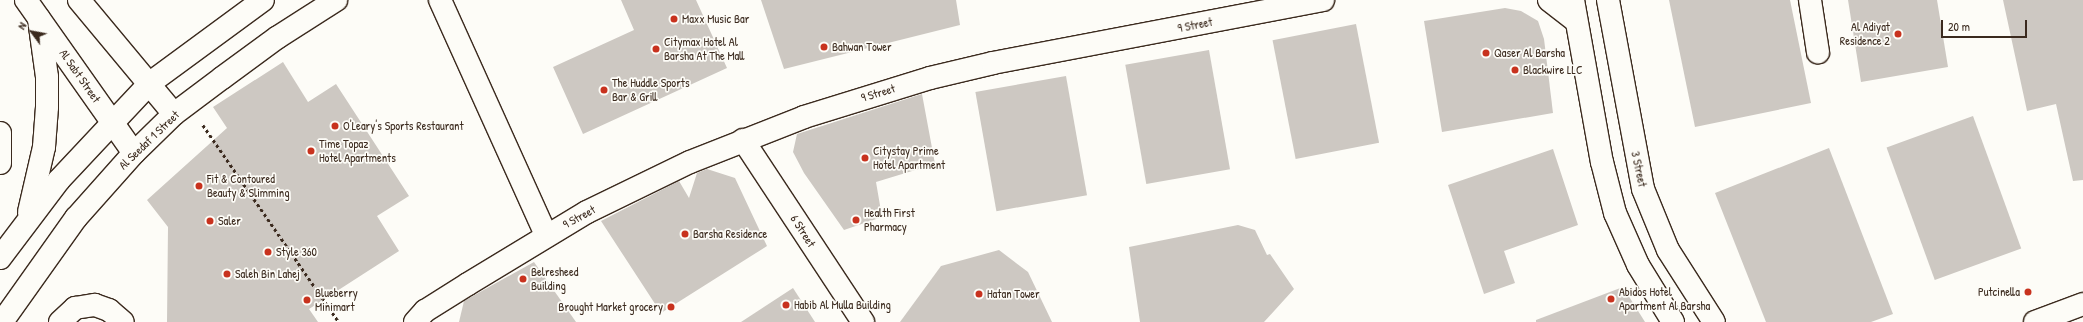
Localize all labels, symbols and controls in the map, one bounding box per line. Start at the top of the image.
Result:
north arrow [12,12,52,52]
place label: Maxx Music Bar [682,12,749,26]
scale bar [1943,12,2029,38]
marker: Maxx Music Bar [669,14,679,24]
street label: 9 Street [1176,15,1214,35]
text: 20 m [1948,18,1970,35]
text: N [14,19,29,32]
place label: Al Adiyat Residence 2 [1840,20,1890,48]
marker: Al Adiyat Residence 2 [1893,29,1903,39]
place label: Citymax Hotel Al Barsha At The Mall [664,35,744,63]
place label: Bahwan Tower [832,40,892,54]
marker: Bahwan Tower [819,42,829,52]
marker: Citymax Hotel Al Barsha At The Mall [651,44,661,54]
place label: Qaser Al Barsha [1494,46,1565,60]
street label: Al Sabt Street [56,47,104,105]
marker: Qaser Al Barsha [1481,48,1491,58]
place label: Blackwire LLC [1523,63,1583,77]
marker: Blackwire LLC [1510,65,1520,75]
place label: The Huddle Sports Bar & Grill [612,76,690,104]
street label: 9 Street [859,81,897,105]
marker: The Huddle Sports Bar & Grill [599,85,609,95]
street label: Al Seedaf 1 Street [116,108,182,172]
place label: O'Leary's Sports Restaurant [343,119,464,133]
marker: O'Leary's Sports Restaurant [330,121,340,131]
place label: Time Topaz Hotel Apartments [319,137,396,165]
place label: Citystay Prime Hotel Apartment [873,144,945,172]
marker: Time Topaz Hotel Apartments [306,146,316,156]
street label: 3 Street [1628,150,1650,188]
marker: Citystay Prime Hotel Apartment [860,153,870,163]
place label: Fit & Contoured Beauty & Slimming [207,172,290,200]
marker: Fit & Contoured Beauty & Slimming [194,181,204,191]
street label: 9 Street [560,202,598,232]
place label: Health First Pharmacy [864,206,915,234]
street label: 6 Street [787,212,819,250]
place label: Saler [218,214,241,228]
marker: Health First Pharmacy [851,215,861,225]
marker: Saler [205,216,215,226]
place label: Barsha Residence [693,227,767,241]
marker: Barsha Residence [680,229,690,239]
place label: Style 360 [276,245,317,259]
marker: Style 360 [263,247,273,257]
place label: Belresheed Building [531,265,578,293]
place label: Saleh Bin Lahej [235,267,300,281]
marker: Saleh Bin Lahej [222,269,232,279]
marker: Belresheed Building [518,274,528,284]
place label: Abidos Hotel Apartment Al Barsha [1619,285,1710,313]
place label: Putcinella [1978,285,2020,299]
place label: Blueberry Minimart [315,286,358,314]
place label: Hatan Tower [987,287,1040,301]
marker: Putcinella [2023,287,2033,297]
marker: Hatan Tower [974,289,984,299]
marker: Abidos Hotel Apartment Al Barsha [1606,294,1616,304]
marker: Blueberry Minimart [302,295,312,305]
place label: Habib Al Mulla Building [794,298,891,312]
place label: Brought Market grocery [558,300,663,314]
marker: Habib Al Mulla Building [781,300,791,310]
marker: Brought Market grocery [666,302,676,312]

